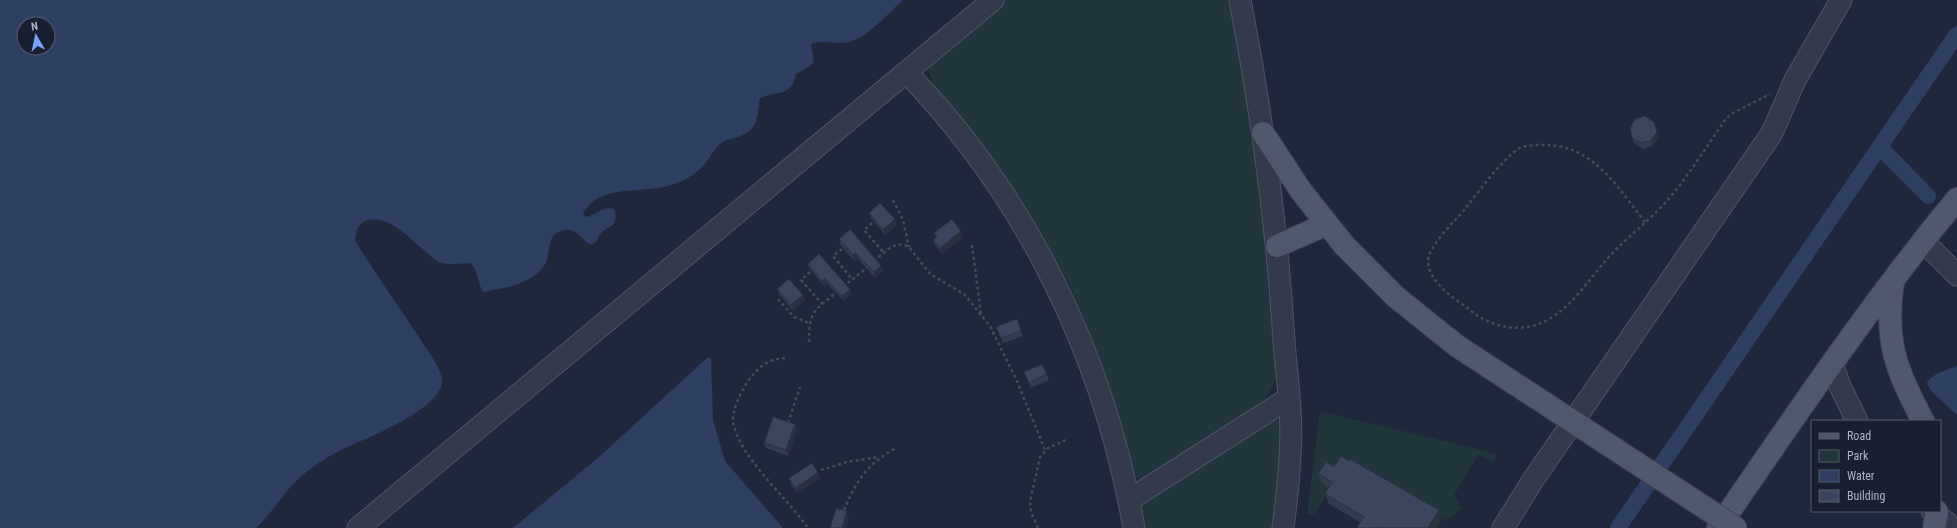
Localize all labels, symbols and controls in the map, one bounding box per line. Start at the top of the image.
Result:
north arrow [16,16,56,56]
text: N [30,20,39,34]
legend [1811,420,1941,512]
text: Road [1847,429,1871,443]
text: Park [1847,449,1869,463]
text: Water [1847,469,1875,483]
text: Building [1847,489,1885,503]

